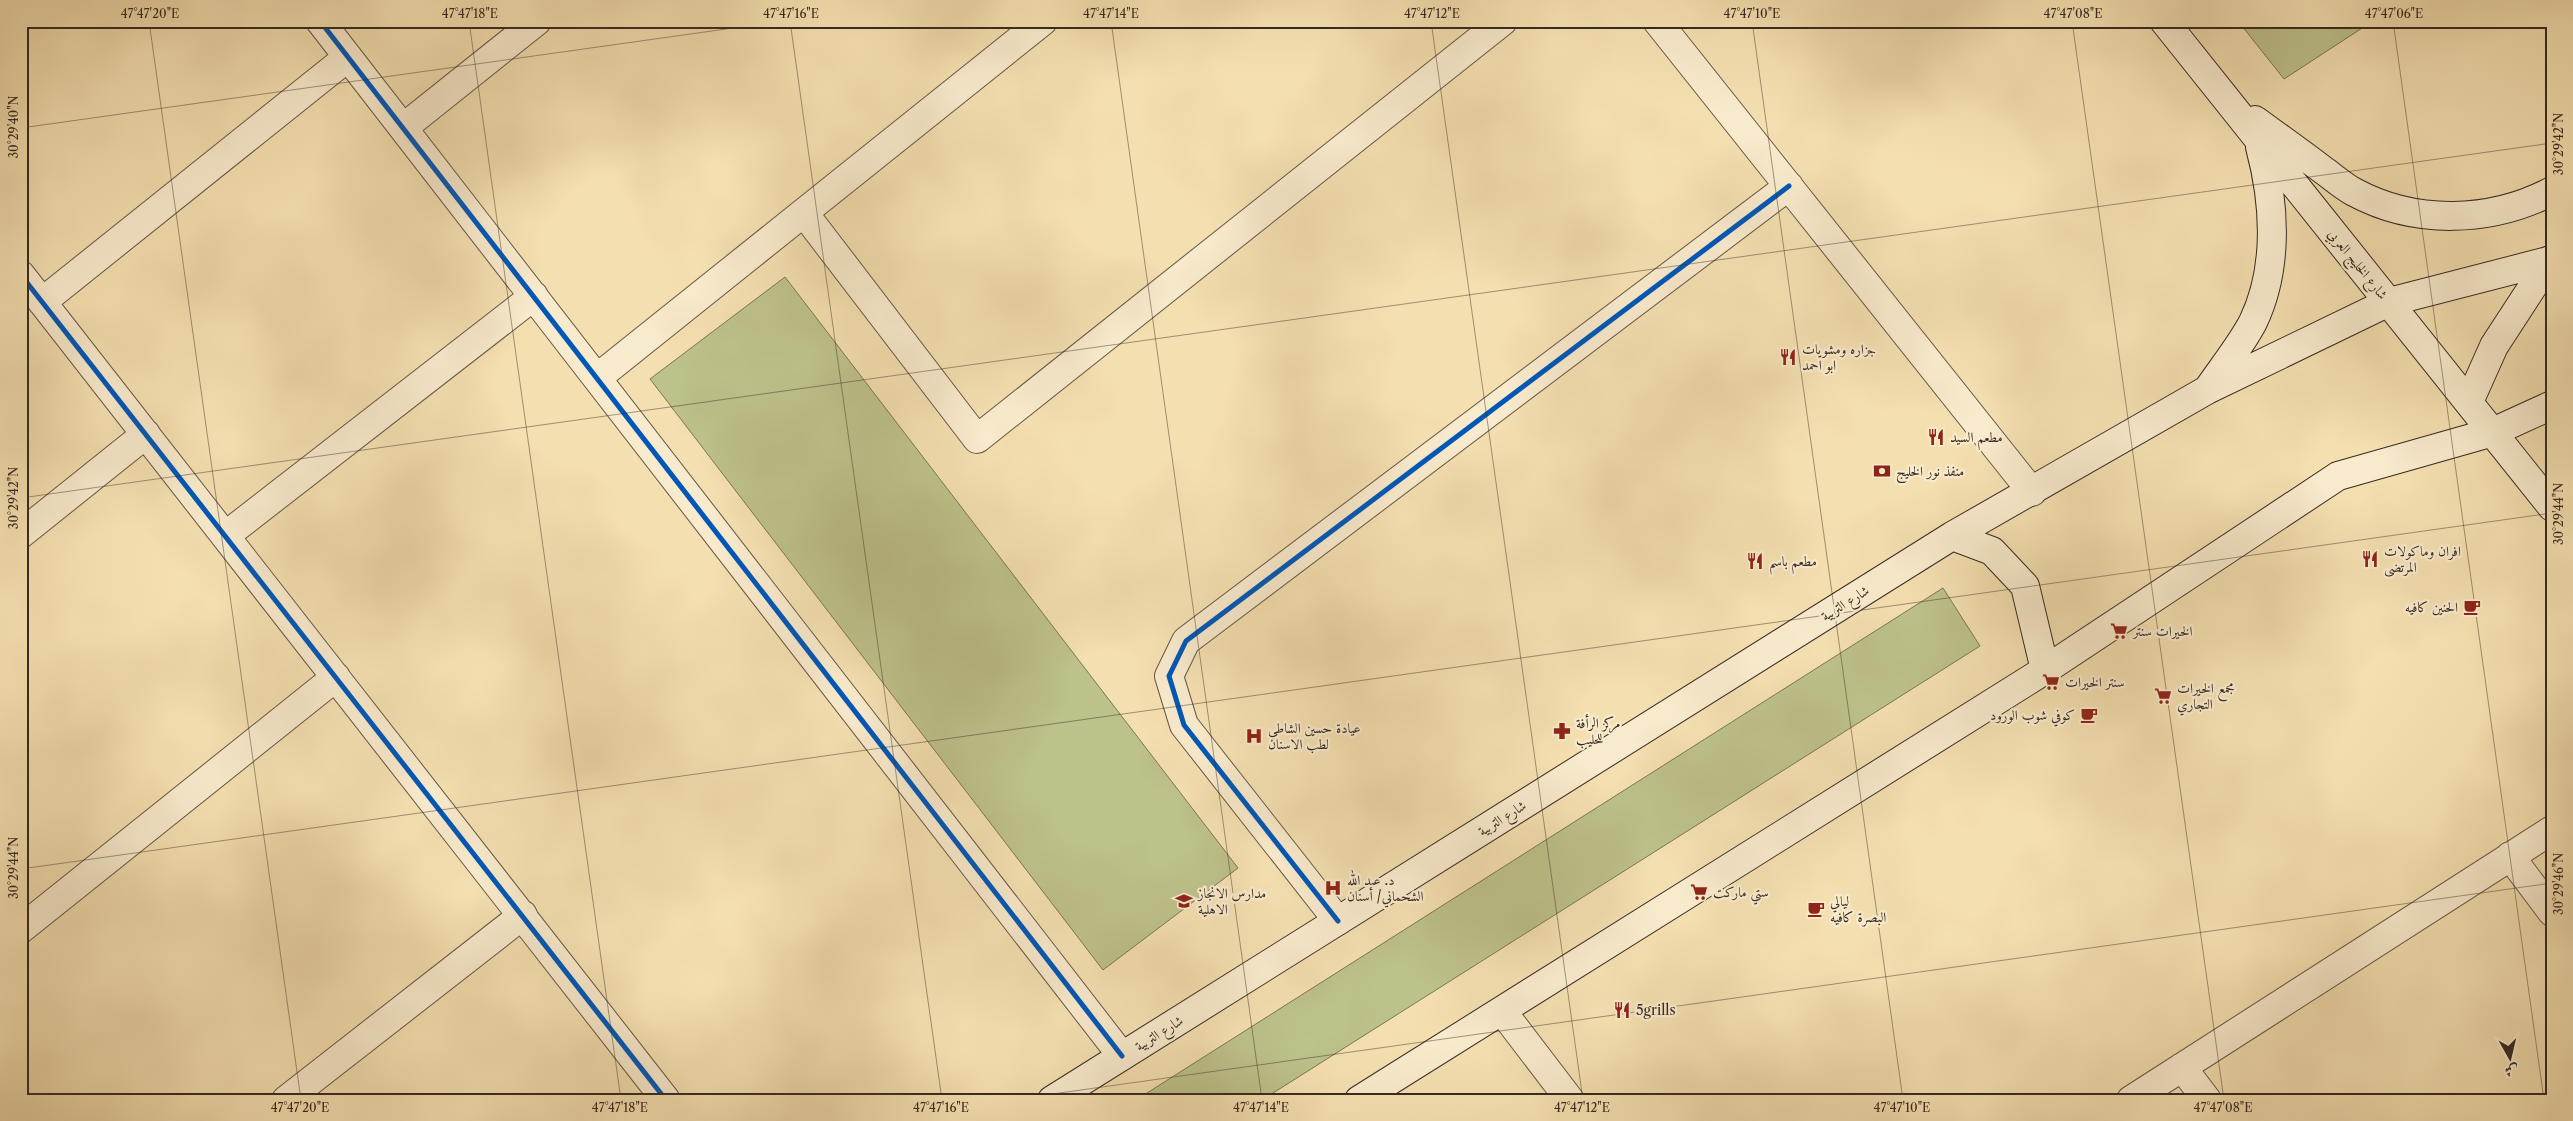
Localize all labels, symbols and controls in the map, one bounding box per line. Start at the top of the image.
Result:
text: 47°47'20"E [121,6,179,21]
text: 47°47'18"E [442,6,498,21]
text: 47°47'16"E [763,6,819,21]
text: 47°47'14"E [1083,6,1139,21]
text: 47°47'12"E [1404,6,1460,21]
text: 47°47'10"E [1724,6,1780,21]
text: 47°47'08"E [2044,6,2102,21]
text: 47°47'06"E [2365,6,2423,21]
text: 30°29'40"N [6,95,21,159]
text: 30°29'42"N [2551,113,2566,175]
street label: شارع الخليج العربي [2321,225,2392,305]
place label: جزاره ومشويات ابو احمد [1802,340,1876,374]
restaurant icon: جزاره ومشويات ابو احمد [1778,347,1798,367]
restaurant icon: مطعم السيد [1926,427,1946,447]
place label: مطعم السيد [1950,428,2003,451]
bank icon: منفذ نور الخليج [1872,461,1892,481]
place label: منفذ نور الخليج [1896,462,1964,484]
text: 30°29'42"N [6,467,21,529]
text: 30°29'44"N [2551,483,2566,545]
place label: افران وماكولات المرتضى [2384,542,2461,577]
restaurant icon: افران وماكولات المرتضى [2360,549,2380,569]
restaurant icon: مطعم باسم [1745,551,1765,571]
place label: مطعم باسم [1769,552,1817,575]
street label: شارع التربية [1818,581,1874,627]
cafe icon: الحنين كافيه [2462,597,2482,617]
place label: الحنين كافيه [2405,598,2458,616]
supermarket icon: الخيرات سنتر [2109,621,2129,641]
place label: الخيرات سنتر [2131,622,2193,640]
supermarket icon: سنتر الخيرات [2041,672,2061,692]
place label: سنتر الخيرات [2065,673,2125,691]
place label: مجمع الخيرات التجاري [2177,679,2235,716]
supermarket icon: مجمع الخيرات التجاري [2153,686,2173,706]
cafe icon: كوفي شوب الورود [2079,705,2099,725]
place label: كوفي شوب الورود [1990,706,2075,727]
place label: مركز الرأفة للحليب [1576,713,1621,749]
place label: عيادة حسين الشاطي لطب الاسنان [1268,719,1361,754]
pharmacy icon: مركز الرأفة للحليب [1552,721,1572,741]
hospital icon: عيادة حسين الشاطي لطب الاسنان [1244,726,1264,746]
street label: شارع التربية [1475,796,1531,842]
text: 30°29'44"N [6,837,21,899]
text: 30°29'46"N [2551,853,2566,915]
place label: د. عبد الله الشحماني/ أسنان [1347,869,1424,908]
hospital icon: د. عبد الله الشحماني/ أسنان [1323,878,1343,898]
supermarket icon: ستي ماركت [1689,882,1709,902]
place label: ستي ماركت [1713,883,1769,905]
place label: مدارس الانجاز الاهلية [1196,884,1266,918]
school or university icon: مدارس الانجاز الاهلية [1174,891,1194,911]
place label: ليالي البصرة كافيه [1830,892,1886,927]
cafe icon: ليالي البصرة كافيه [1806,899,1826,919]
restaurant icon: 5grills [1612,1000,1632,1020]
place label: 5grills [1636,1001,1676,1019]
street label: شارع التربية [1132,1011,1188,1057]
north arrow [2486,1034,2536,1084]
text: ش [2504,1061,2520,1081]
text: 47°47'20"E [271,1100,329,1115]
text: 47°47'18"E [592,1100,648,1115]
text: 47°47'16"E [913,1100,969,1115]
text: 47°47'14"E [1233,1100,1289,1115]
text: 47°47'12"E [1554,1100,1610,1115]
text: 47°47'10"E [1874,1100,1930,1115]
text: 47°47'08"E [2194,1100,2252,1115]

